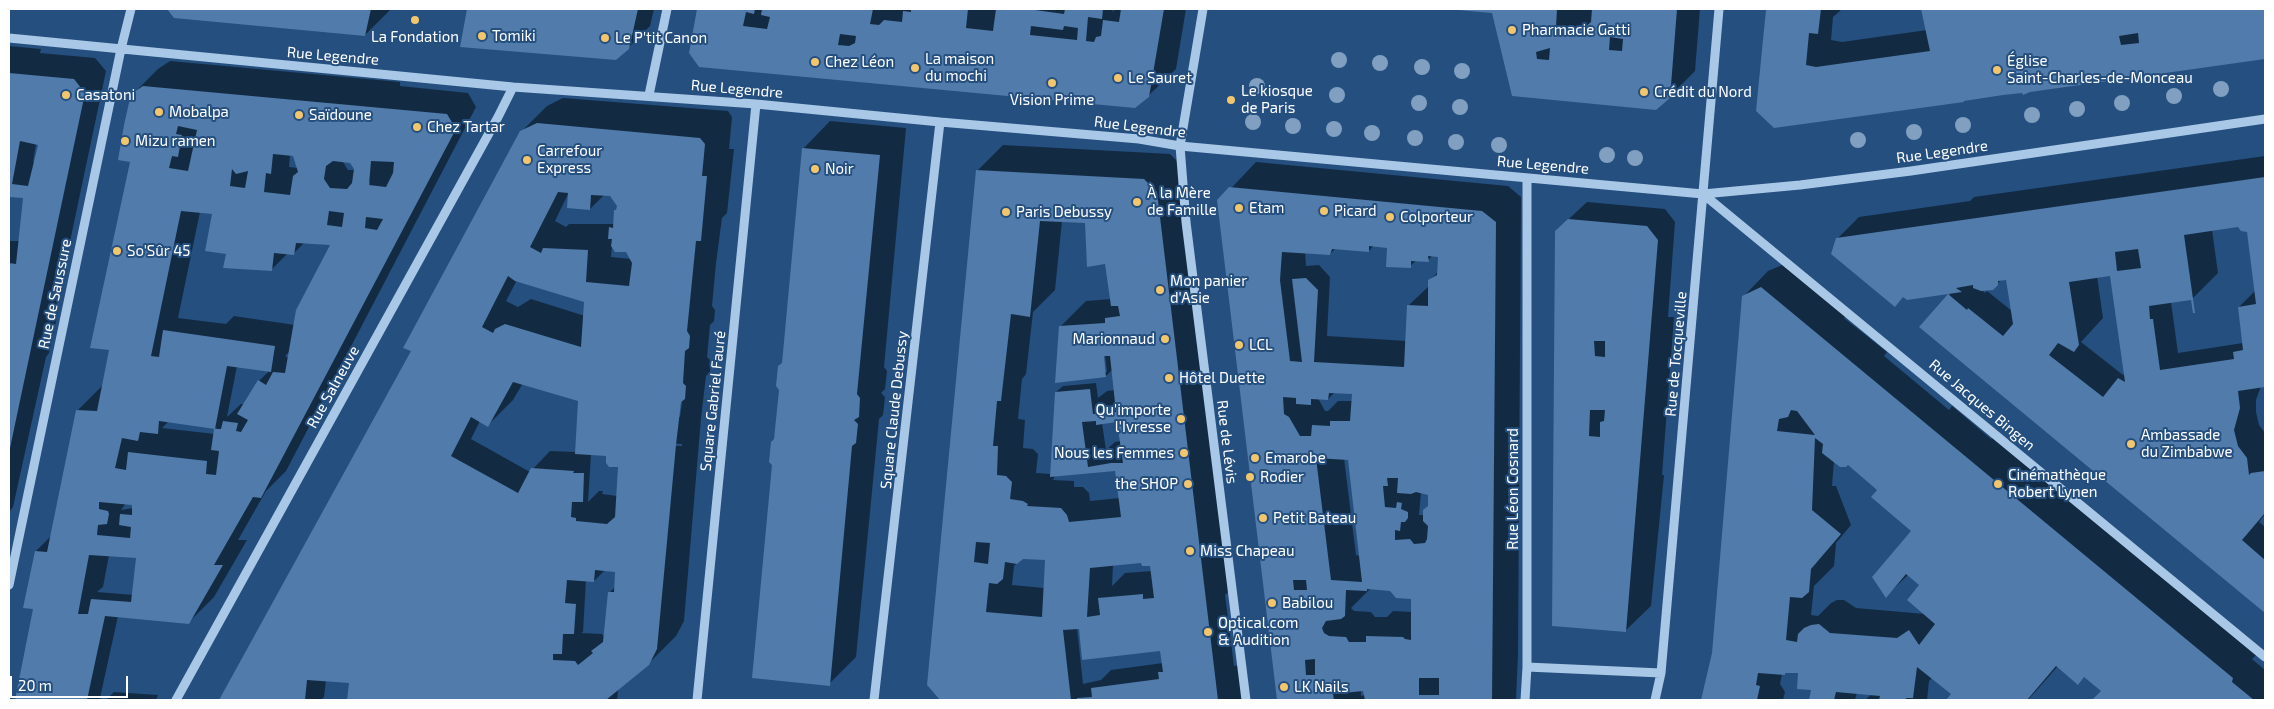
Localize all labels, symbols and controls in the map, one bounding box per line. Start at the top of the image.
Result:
marker: La Fondation [409,14,421,26]
place label: Pharmacie Gatti [1522,21,1630,39]
marker: Pharmacie Gatti [1506,24,1518,36]
place label: Tomiki [492,27,536,45]
place label: La Fondation [371,28,459,46]
place label: Le P'tit Canon [615,29,707,47]
marker: Tomiki [476,30,488,42]
marker: Le P'tit Canon [599,32,611,44]
street label: Rue Legendre [286,43,380,69]
place label: La maison du mochi [925,50,994,85]
place label: Église Saint-Charles-de-Monceau [2007,52,2193,87]
place label: Chez Léon [825,53,894,71]
marker: Chez Léon [809,56,821,68]
marker: La maison du mochi [909,62,921,74]
marker: Église Saint-Charles-de-Monceau [1991,64,2003,76]
place label: Le Sauret [1128,69,1192,87]
marker: Le Sauret [1112,72,1124,84]
street label: Rue Legendre [690,76,784,102]
marker: Vision Prime [1046,77,1058,89]
place label: Le kiosque de Paris [1241,82,1313,117]
place label: Crédit du Nord [1654,83,1752,101]
place label: Casatoni [76,86,135,104]
marker: Crédit du Nord [1638,86,1650,98]
marker: Casatoni [60,89,72,101]
place label: Vision Prime [1010,91,1094,109]
marker: Le kiosque de Paris [1225,94,1237,106]
place label: Mobalpa [169,103,229,121]
marker: Mobalpa [153,106,165,118]
place label: Saïdoune [309,106,372,124]
marker: Saïdoune [293,109,305,121]
street label: Rue Legendre [1093,112,1187,142]
place label: Chez Tartar [427,118,505,136]
marker: Chez Tartar [411,121,423,133]
place label: Mizu ramen [135,132,216,150]
marker: Mizu ramen [119,135,131,147]
street label: Rue Legendre [1895,137,1989,167]
place label: Carrefour Express [537,142,602,177]
street label: Rue Legendre [1496,152,1590,178]
marker: Carrefour Express [521,154,533,166]
place label: Noir [825,160,854,178]
marker: Noir [809,163,821,175]
place label: À la Mère de Famille [1147,184,1217,219]
marker: À la Mère de Famille [1131,196,1143,208]
place label: Etam [1249,199,1284,217]
marker: Etam [1233,202,1245,214]
place label: Picard [1334,202,1377,220]
place label: Paris Debussy [1016,203,1112,221]
marker: Picard [1318,205,1330,217]
marker: Paris Debussy [1000,206,1012,218]
place label: Colporteur [1400,208,1473,226]
marker: Colporteur [1384,211,1396,223]
street label: Rue de Saussure [35,237,75,351]
place label: So'Sûr 45 [127,242,190,260]
marker: So'Sûr 45 [111,245,123,257]
place label: Mon panier d'Asie [1170,272,1247,307]
marker: Mon panier d'Asie [1154,284,1166,296]
street label: Rue de Tocqueville [1662,291,1690,417]
street label: Square Gabriel Fauré [697,330,729,472]
street label: Square Claude Debussy [877,330,911,490]
place label: Marionnaud [1073,330,1155,348]
marker: Marionnaud [1159,333,1171,345]
place label: LCL [1249,336,1273,354]
marker: LCL [1233,339,1245,351]
street label: Rue Salneuve [303,343,363,431]
street label: Rue Jacques Bingen [1925,355,2039,455]
place label: Hôtel Duette [1179,369,1265,387]
marker: Hôtel Duette [1163,372,1175,384]
street label: Rue de Lévis [1213,399,1241,485]
place label: Qu'importe l'Ivresse [1095,401,1171,436]
marker: Qu'importe l'Ivresse [1175,413,1187,425]
place label: Ambassade du Zimbabwe [2141,426,2232,461]
street label: Rue Léon Cosnard [1504,428,1522,550]
marker: Ambassade du Zimbabwe [2125,438,2137,450]
place label: Nous les Femmes [1054,444,1174,462]
marker: Nous les Femmes [1178,447,1190,459]
place label: Emarobe [1265,449,1326,467]
marker: Emarobe [1249,452,1261,464]
place label: Cinémathèque Robert Lynen [2008,466,2106,501]
place label: Rodier [1260,468,1304,486]
marker: Rodier [1244,471,1256,483]
place label: the SHOP [1115,475,1178,493]
marker: the SHOP [1182,478,1194,490]
marker: Cinémathèque Robert Lynen [1992,478,2004,490]
place label: Petit Bateau [1273,509,1356,527]
marker: Petit Bateau [1257,512,1269,524]
place label: Miss Chapeau [1200,542,1294,560]
marker: Miss Chapeau [1184,545,1196,557]
place label: Babilou [1282,594,1333,612]
marker: Babilou [1266,597,1278,609]
place label: Optical.com & Audition [1218,614,1298,649]
marker: Optical.com & Audition [1202,626,1214,638]
scale bar [12,666,130,698]
text: 20 m [18,676,52,694]
place label: LK Nails [1294,678,1349,696]
marker: LK Nails [1278,681,1290,693]

